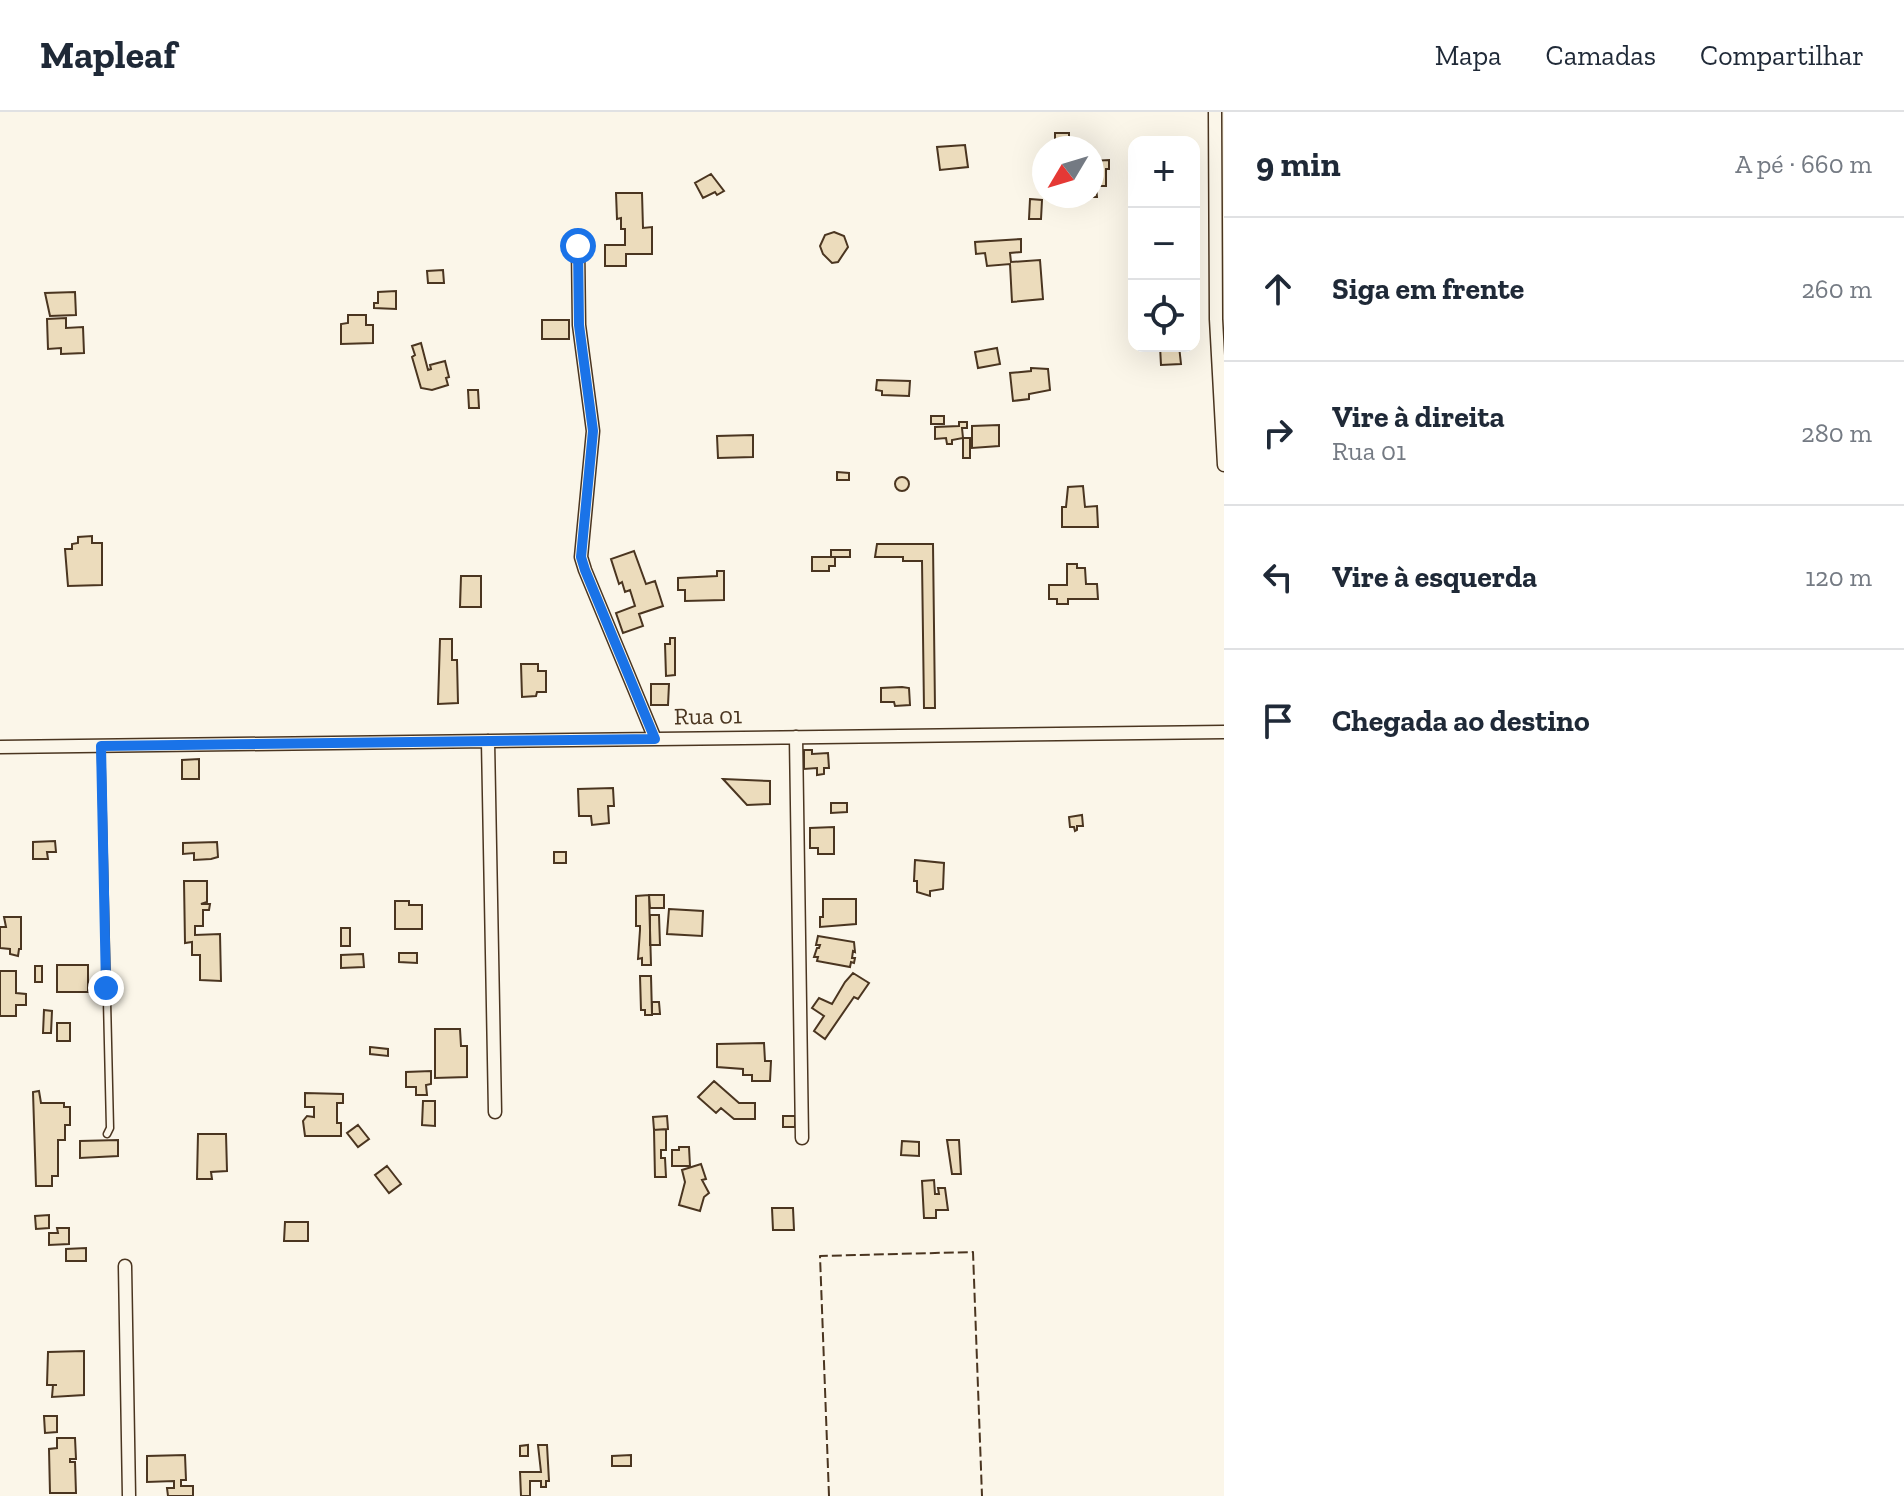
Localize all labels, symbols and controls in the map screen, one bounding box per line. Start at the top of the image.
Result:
text: Mapleaf [40,32,176,78]
text: Mapa [1435,39,1502,72]
text: Camadas [1546,39,1656,72]
text: Compartilhar [1700,39,1864,72]
north arrow [1032,136,1104,208]
map controls [1128,136,1200,352]
button: + [1128,136,1200,208]
text: 9 min [1256,144,1341,185]
text: A pé · 660 m [1735,148,1872,180]
button: − [1128,208,1200,280]
route start [560,228,596,264]
icon: ahead [1256,267,1300,311]
text: Siga em frente [1332,271,1524,307]
text: 260 m [1801,273,1872,305]
button: locate [1128,280,1200,352]
text: Vire à direita [1332,399,1505,435]
icon: right [1256,411,1300,455]
text: 280 m [1801,417,1872,449]
text: Rua 01 [1332,435,1406,467]
icon: left [1256,555,1300,599]
text: Vire à esquerda [1332,559,1537,595]
text: 120 m [1805,561,1872,593]
icon: arrive [1256,699,1300,743]
street label: Rua 01 [674,700,742,731]
text: Chegada ao destino [1332,703,1590,739]
route end [88,970,124,1006]

